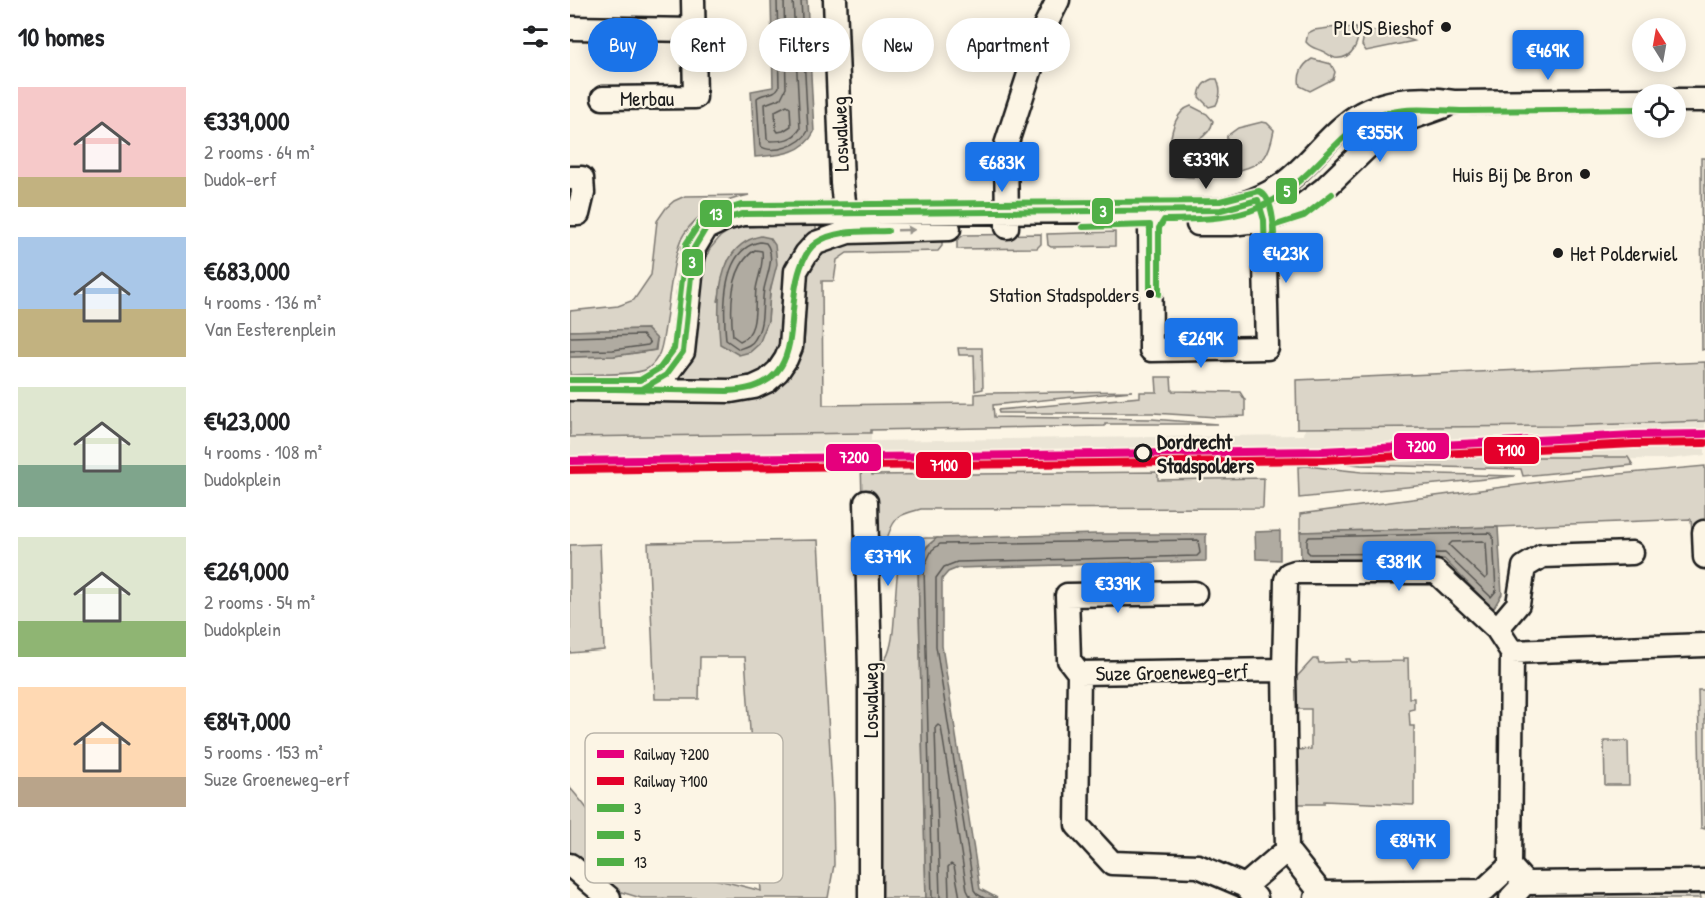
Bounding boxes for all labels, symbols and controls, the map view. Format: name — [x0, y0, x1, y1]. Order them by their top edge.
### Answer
place label: PLUS Bieshof — [1333, 13, 1434, 42]
chip: Buy — [588, 18, 658, 72]
chip: Rent — [670, 18, 747, 72]
chip: Filters — [759, 18, 850, 72]
chip: New — [862, 18, 934, 72]
chip: Apartment — [946, 18, 1070, 72]
north arrow — [1632, 18, 1686, 72]
map controls — [1632, 18, 1686, 138]
text: 10 homes — [18, 19, 105, 54]
icon: filters — [519, 20, 552, 53]
marker: PLUS Bieshof — [1439, 20, 1453, 34]
pin: €469K — [1506, 30, 1590, 81]
text: €469K — [1527, 36, 1569, 63]
street label: Merbau — [620, 84, 675, 113]
button: locate — [1632, 84, 1686, 138]
street label: Loswalweg — [824, 96, 856, 172]
text: €339,000 — [204, 103, 290, 138]
icon: home — [66, 111, 138, 183]
pin: €355K — [1338, 112, 1422, 163]
text: €355K — [1357, 118, 1403, 145]
text: 2 rooms · 64 m² — [204, 138, 315, 165]
pin: €339K — [1164, 139, 1248, 190]
pin: €683K — [960, 142, 1044, 193]
text: €339K — [1183, 145, 1229, 172]
text: €683K — [979, 148, 1025, 175]
place label: Huis Bij De Bron — [1452, 160, 1573, 189]
text: Dudok-erf — [204, 165, 277, 192]
marker: Huis Bij De Bron — [1578, 167, 1592, 181]
line badge: 5 — [1275, 177, 1298, 205]
text: 5 — [1284, 180, 1291, 202]
line badge: 3 — [1091, 197, 1114, 225]
line badge: 13 — [699, 199, 733, 228]
text: 3 — [1099, 200, 1107, 222]
text: 13 — [710, 203, 722, 225]
one-way arrow — [896, 226, 915, 235]
pin: €423K — [1244, 233, 1328, 284]
text: €423K — [1263, 239, 1309, 266]
place label: Het Polderwiel — [1570, 239, 1678, 268]
marker: Het Polderwiel — [1551, 246, 1565, 260]
line badge: 3 — [681, 248, 704, 277]
text: 3 — [688, 251, 696, 273]
text: €683,000 — [204, 253, 290, 288]
icon: home — [66, 261, 138, 333]
place label: Station Stadspolders — [990, 281, 1139, 308]
text: 4 rooms · 136 m² — [204, 288, 321, 315]
marker: Station Stadspolders — [1144, 288, 1156, 300]
text: Van Eesterenplein — [204, 315, 336, 342]
pin: €269K — [1159, 318, 1243, 369]
text: €269K — [1179, 324, 1223, 351]
text: €423,000 — [204, 403, 290, 438]
icon: home — [66, 411, 138, 483]
place label: Dordrecht Stadspolders — [1157, 427, 1254, 481]
line badge: 7200 — [1393, 432, 1450, 460]
text: 7200 — [1405, 435, 1436, 457]
line badge: 7100 — [1483, 436, 1540, 465]
text: 4 rooms · 108 m² — [204, 438, 322, 465]
text: 7100 — [1496, 439, 1525, 461]
line badge: 7200 — [825, 443, 882, 472]
marker: Dordrecht Stadspolders — [1134, 444, 1152, 462]
text: 7200 — [838, 446, 869, 468]
line badge: 7100 — [915, 451, 972, 479]
text: 7100 — [929, 454, 958, 476]
text: Dudokplein — [204, 465, 281, 492]
pin: €379K — [846, 536, 930, 587]
pin: €381K — [1357, 541, 1441, 592]
text: €379K — [865, 542, 911, 569]
text: €381K — [1377, 547, 1421, 574]
text: €269,000 — [204, 553, 289, 588]
icon: home — [66, 561, 138, 633]
pin: €339K — [1076, 563, 1160, 614]
text: €339K — [1095, 569, 1141, 596]
text: 2 rooms · 54 m² — [204, 588, 315, 615]
text: Dudokplein — [204, 615, 281, 642]
street label: Suze Groeneweg-erf — [1095, 656, 1249, 688]
street label: Loswalweg — [856, 662, 885, 738]
text: €847,000 — [204, 703, 291, 738]
icon: home — [66, 711, 138, 783]
legend — [585, 733, 783, 883]
text: 5 rooms · 153 m² — [204, 738, 323, 765]
text: Railway 7200 — [634, 743, 709, 765]
text: Suze Groeneweg-erf — [204, 765, 350, 792]
text: Railway 7100 — [634, 770, 708, 792]
text: 3 — [634, 797, 641, 819]
pin: €847K — [1371, 820, 1455, 871]
text: 5 — [634, 824, 641, 846]
text: €847K — [1390, 826, 1436, 853]
text: 13 — [634, 851, 647, 873]

